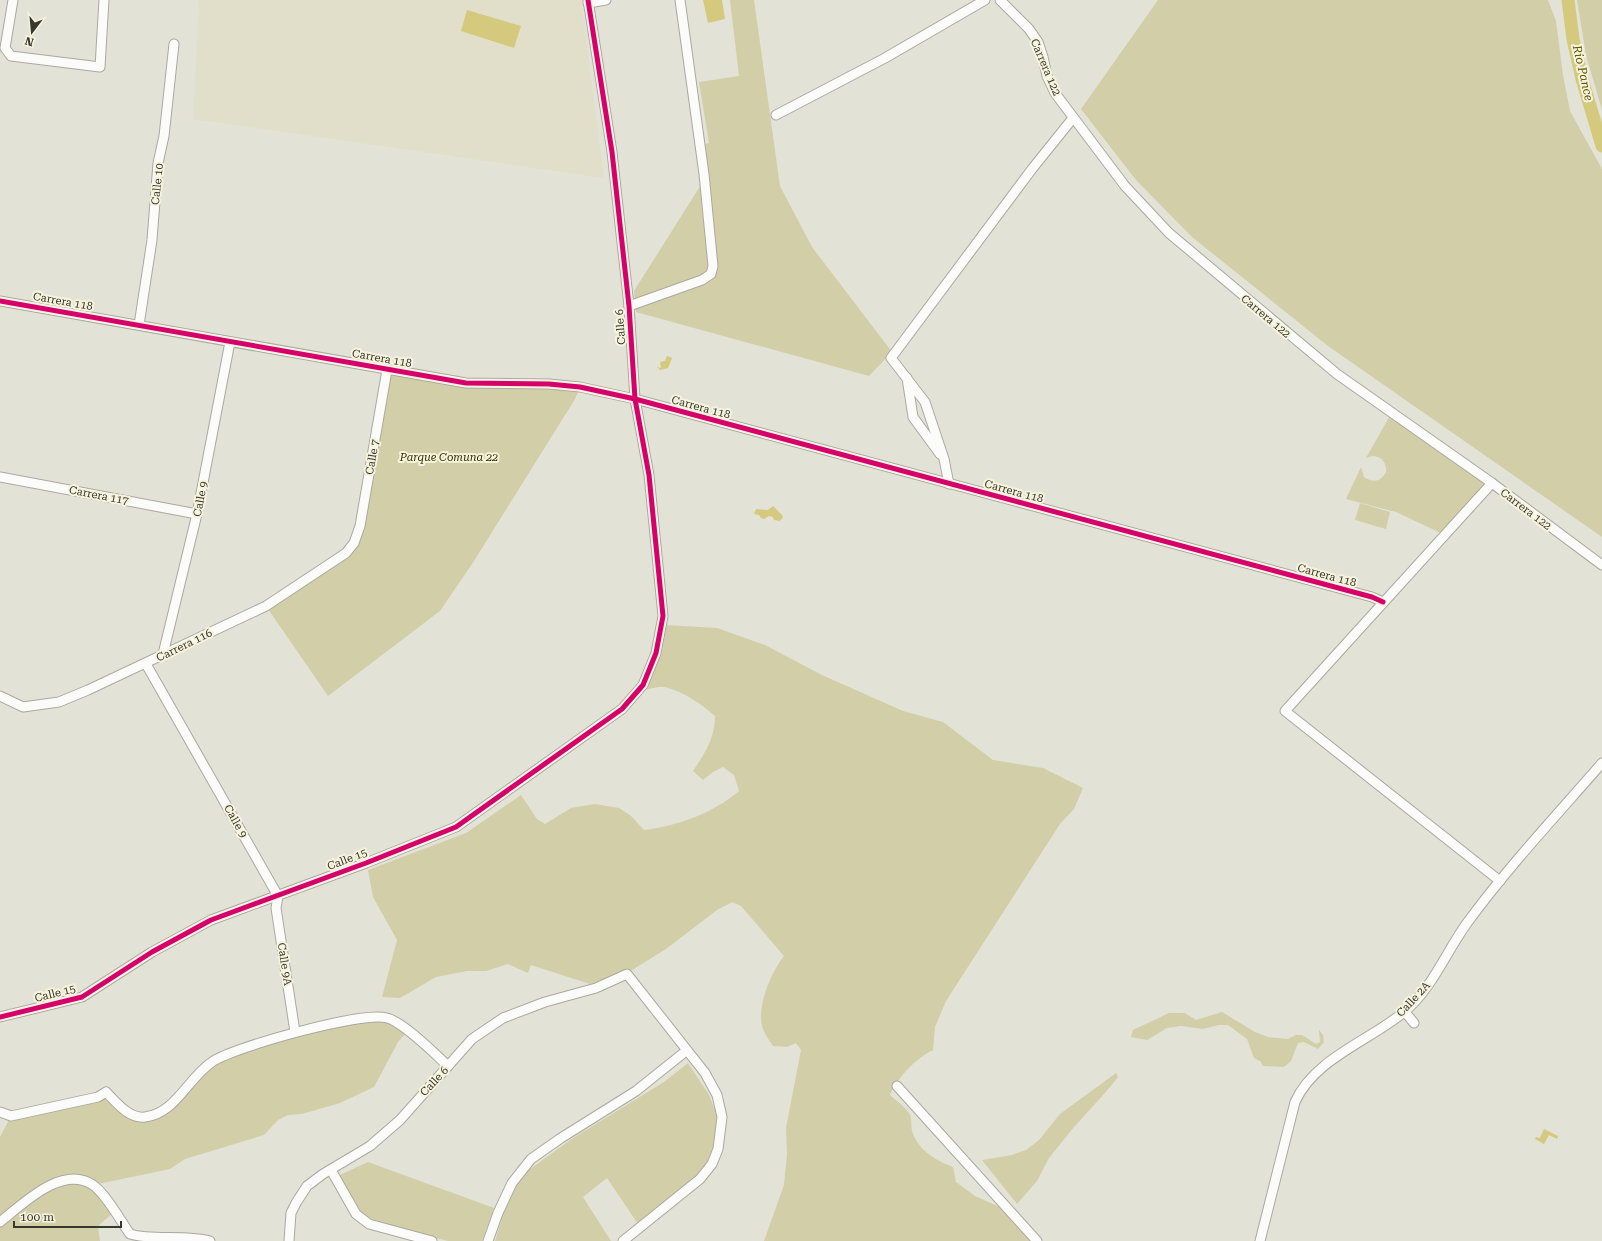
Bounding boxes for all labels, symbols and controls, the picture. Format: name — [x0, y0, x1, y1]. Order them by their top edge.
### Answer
north arrow — [12, 12, 52, 52]
text: N — [23, 34, 35, 49]
street label: Carrera 122 — [1028, 37, 1063, 98]
water label: Río Pance — [1570, 43, 1596, 102]
street label: Calle 10 — [149, 163, 166, 206]
street label: Carrera 118 — [32, 290, 94, 313]
street label: Carrera 122 — [1238, 292, 1293, 341]
street label: Calle 6 — [613, 309, 628, 345]
street label: Carrera 118 — [351, 347, 413, 370]
street label: Carrera 118 — [670, 393, 732, 422]
street label: Calle 7 — [363, 438, 382, 476]
park label: Parque Comuna 22 — [399, 451, 498, 464]
street label: Carrera 118 — [983, 477, 1045, 506]
street label: Calle 9 — [191, 480, 210, 518]
street label: Carrera 117 — [68, 483, 130, 508]
street label: Carrera 122 — [1498, 486, 1554, 533]
street label: Carrera 118 — [1296, 561, 1358, 590]
street label: Carrera 116 — [154, 626, 214, 665]
street label: Calle 9 — [221, 803, 250, 840]
street label: Calle 15 — [325, 846, 369, 873]
street label: Calle 9A — [275, 942, 294, 987]
street label: Calle 2A — [1394, 979, 1433, 1020]
street label: Calle 15 — [33, 982, 77, 1005]
street label: Calle 6 — [417, 1064, 451, 1099]
scale bar — [14, 1203, 121, 1229]
text: 100 m — [20, 1210, 54, 1224]

